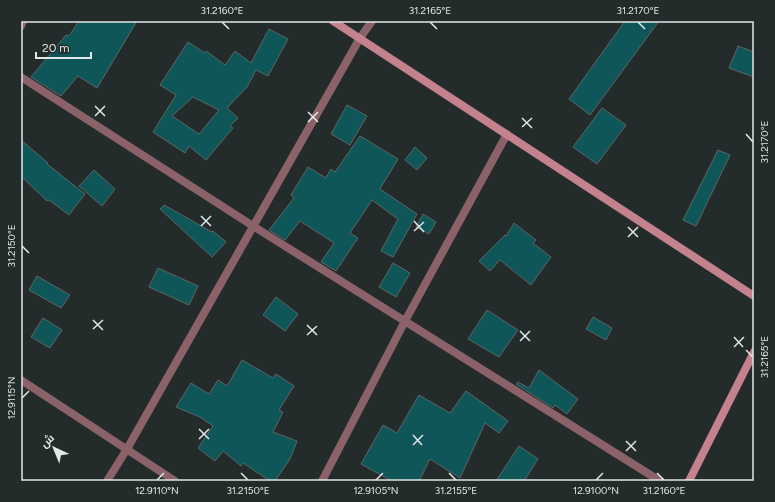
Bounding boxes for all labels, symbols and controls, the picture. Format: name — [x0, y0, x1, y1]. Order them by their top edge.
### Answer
text: 31.2160°E — [200, 4, 244, 17]
text: 31.2165°E — [409, 4, 451, 17]
text: 31.2170°E — [617, 4, 659, 17]
scale bar — [36, 34, 91, 60]
text: 20 m — [42, 41, 70, 55]
text: 31.2170°E — [758, 121, 771, 163]
text: 31.2150°E — [5, 224, 18, 268]
text: 31.2165°E — [758, 336, 771, 378]
text: 12.9115°N — [5, 377, 18, 419]
north arrow — [34, 428, 74, 468]
text: ش — [38, 432, 57, 451]
text: 12.9110°N — [135, 484, 179, 497]
text: 31.2150°E — [226, 484, 270, 497]
text: 12.9105°N — [353, 484, 399, 497]
text: 31.2155°E — [435, 484, 477, 497]
text: 12.9100°N — [573, 484, 619, 497]
text: 31.2160°E — [642, 484, 686, 497]

